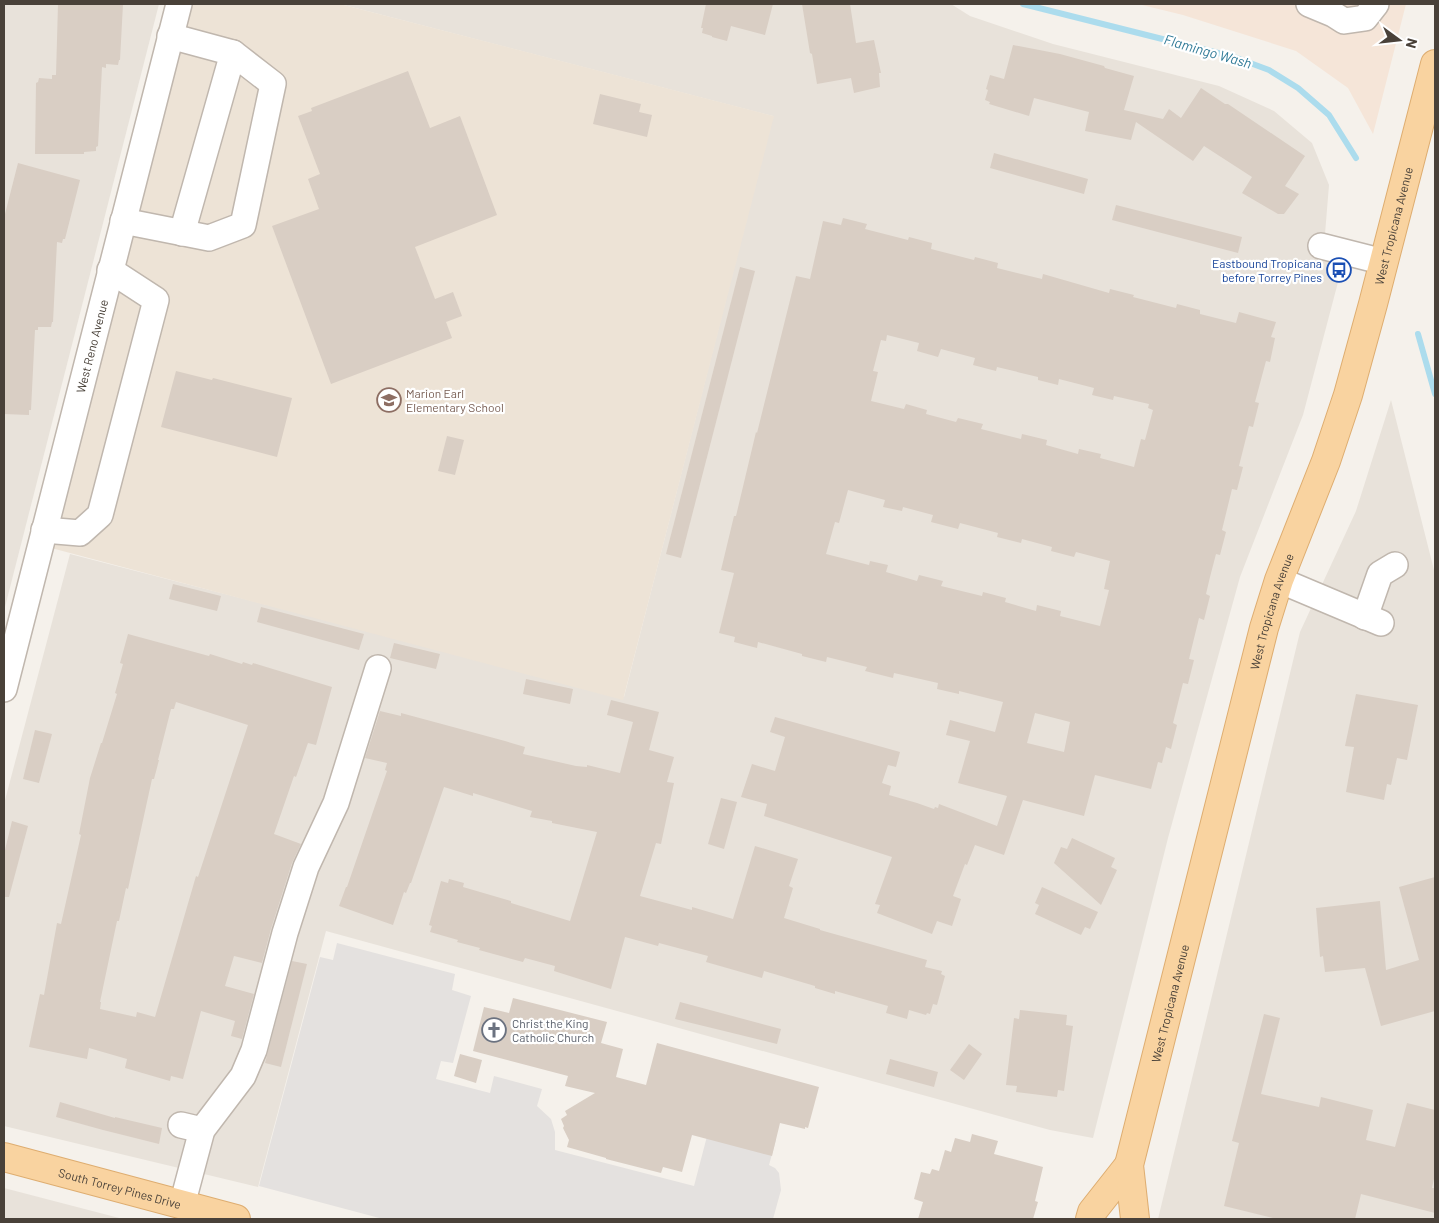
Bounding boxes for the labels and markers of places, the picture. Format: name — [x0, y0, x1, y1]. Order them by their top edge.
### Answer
place label: Eastbound Tropicana before Torrey Pines — [1212, 256, 1322, 284]
bus stop icon: Eastbound Tropicana before Torrey Pines — [1326, 257, 1352, 283]
place label: Marion Earl Elementary School — [406, 386, 504, 414]
school or university icon: Marion Earl Elementary School — [376, 387, 402, 413]
place label: Christ the King Catholic Church — [512, 1016, 594, 1044]
church icon: Christ the King Catholic Church — [481, 1017, 507, 1043]

